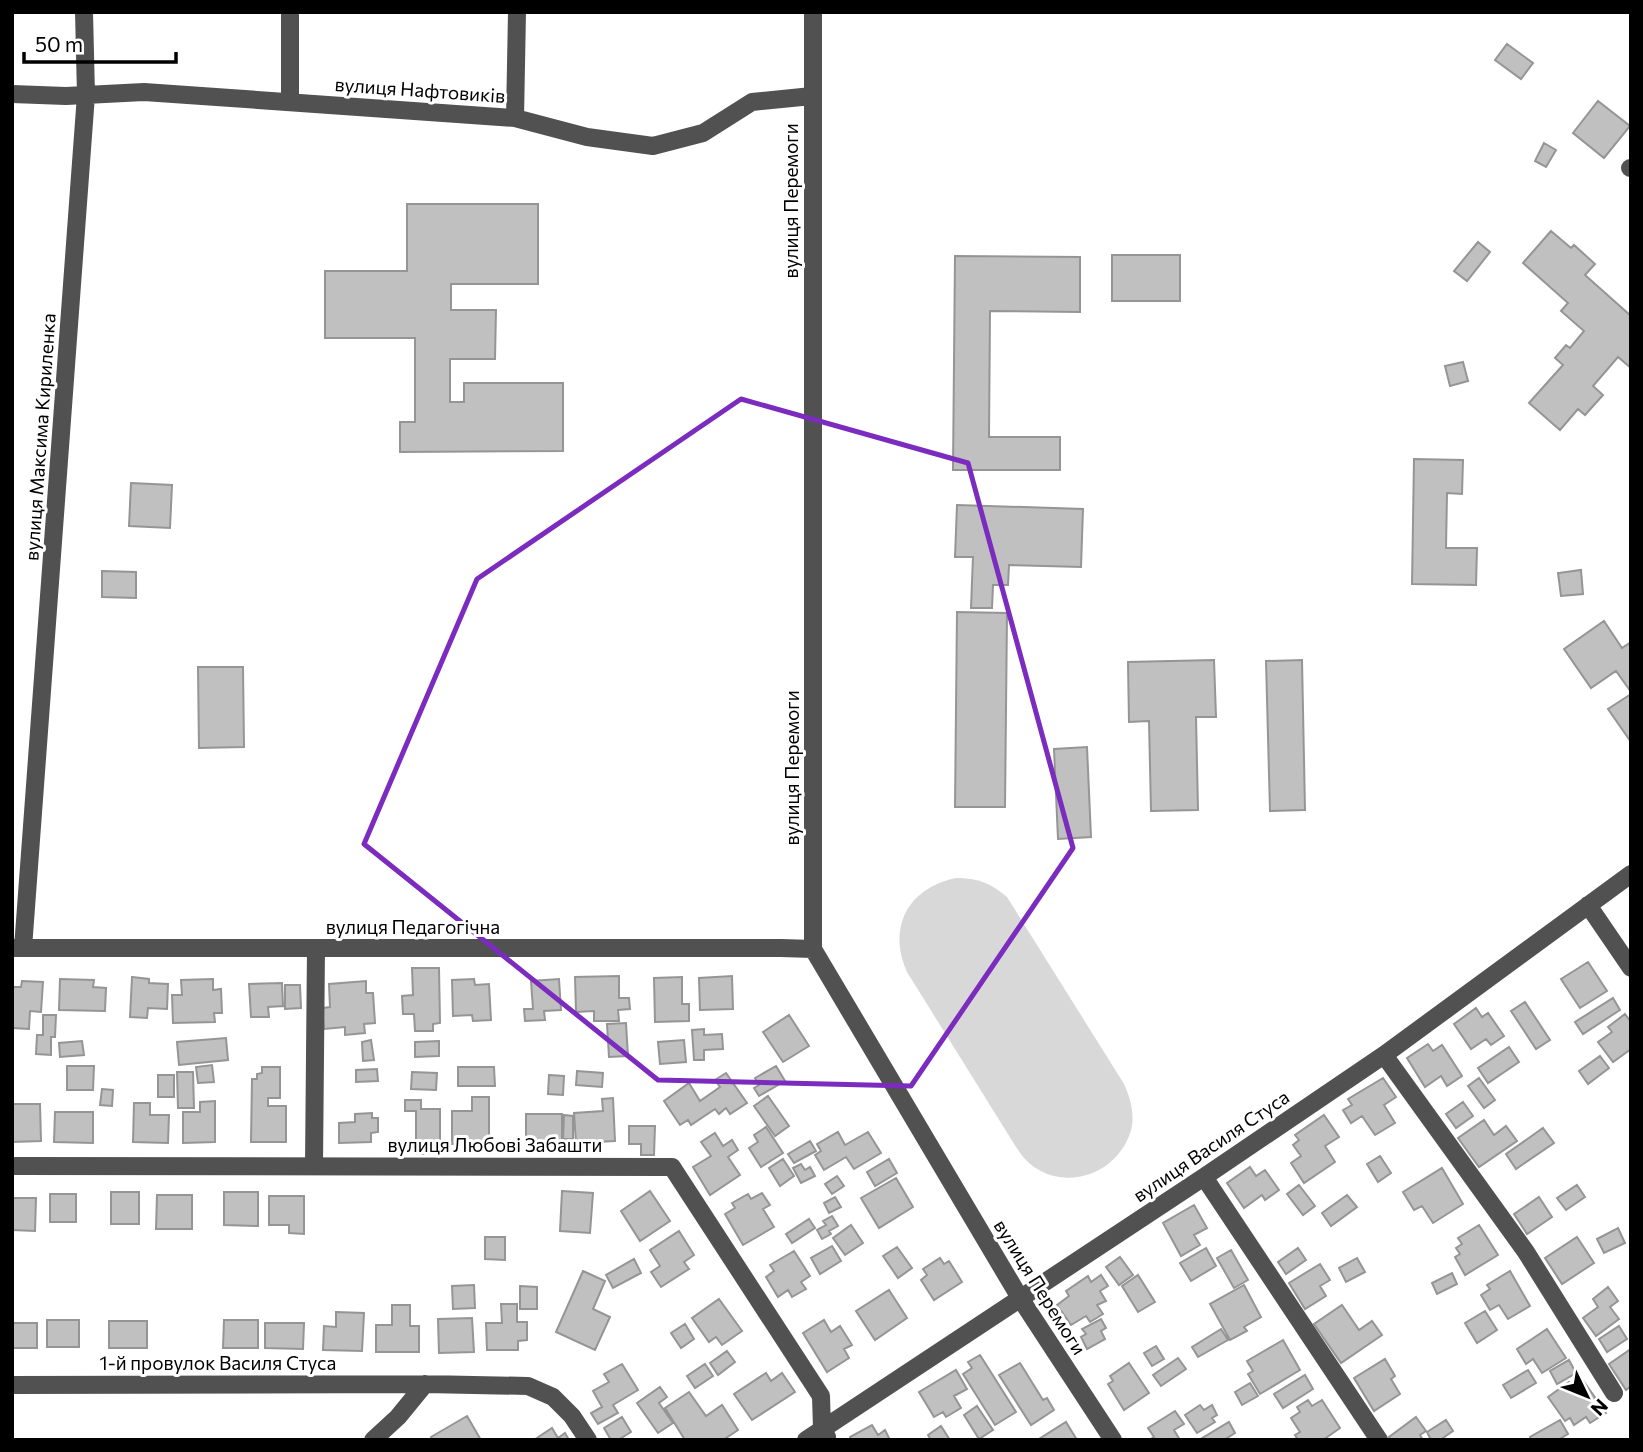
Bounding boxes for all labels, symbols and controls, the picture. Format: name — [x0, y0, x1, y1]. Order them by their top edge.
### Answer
scale bar — [24, 21, 177, 65]
text: 50 m — [35, 31, 83, 56]
street label: вулиця Нафтовиків — [334, 72, 506, 107]
street label: вулиця Перемоги — [779, 123, 802, 279]
street label: вулиця Максима Кириленка — [19, 312, 60, 562]
street label: вулиця Перемоги — [780, 690, 803, 846]
street label: вулиця Педагогічна — [326, 915, 500, 938]
street label: вулиця Василя Стуса — [1128, 1085, 1293, 1206]
street label: вулиця Любові Забашти — [388, 1133, 602, 1156]
street label: вулиця Перемоги — [990, 1215, 1091, 1359]
street label: 1-й провулок Василя Стуса — [100, 1351, 336, 1374]
north arrow — [1552, 1361, 1622, 1431]
text: N — [1587, 1395, 1613, 1421]

